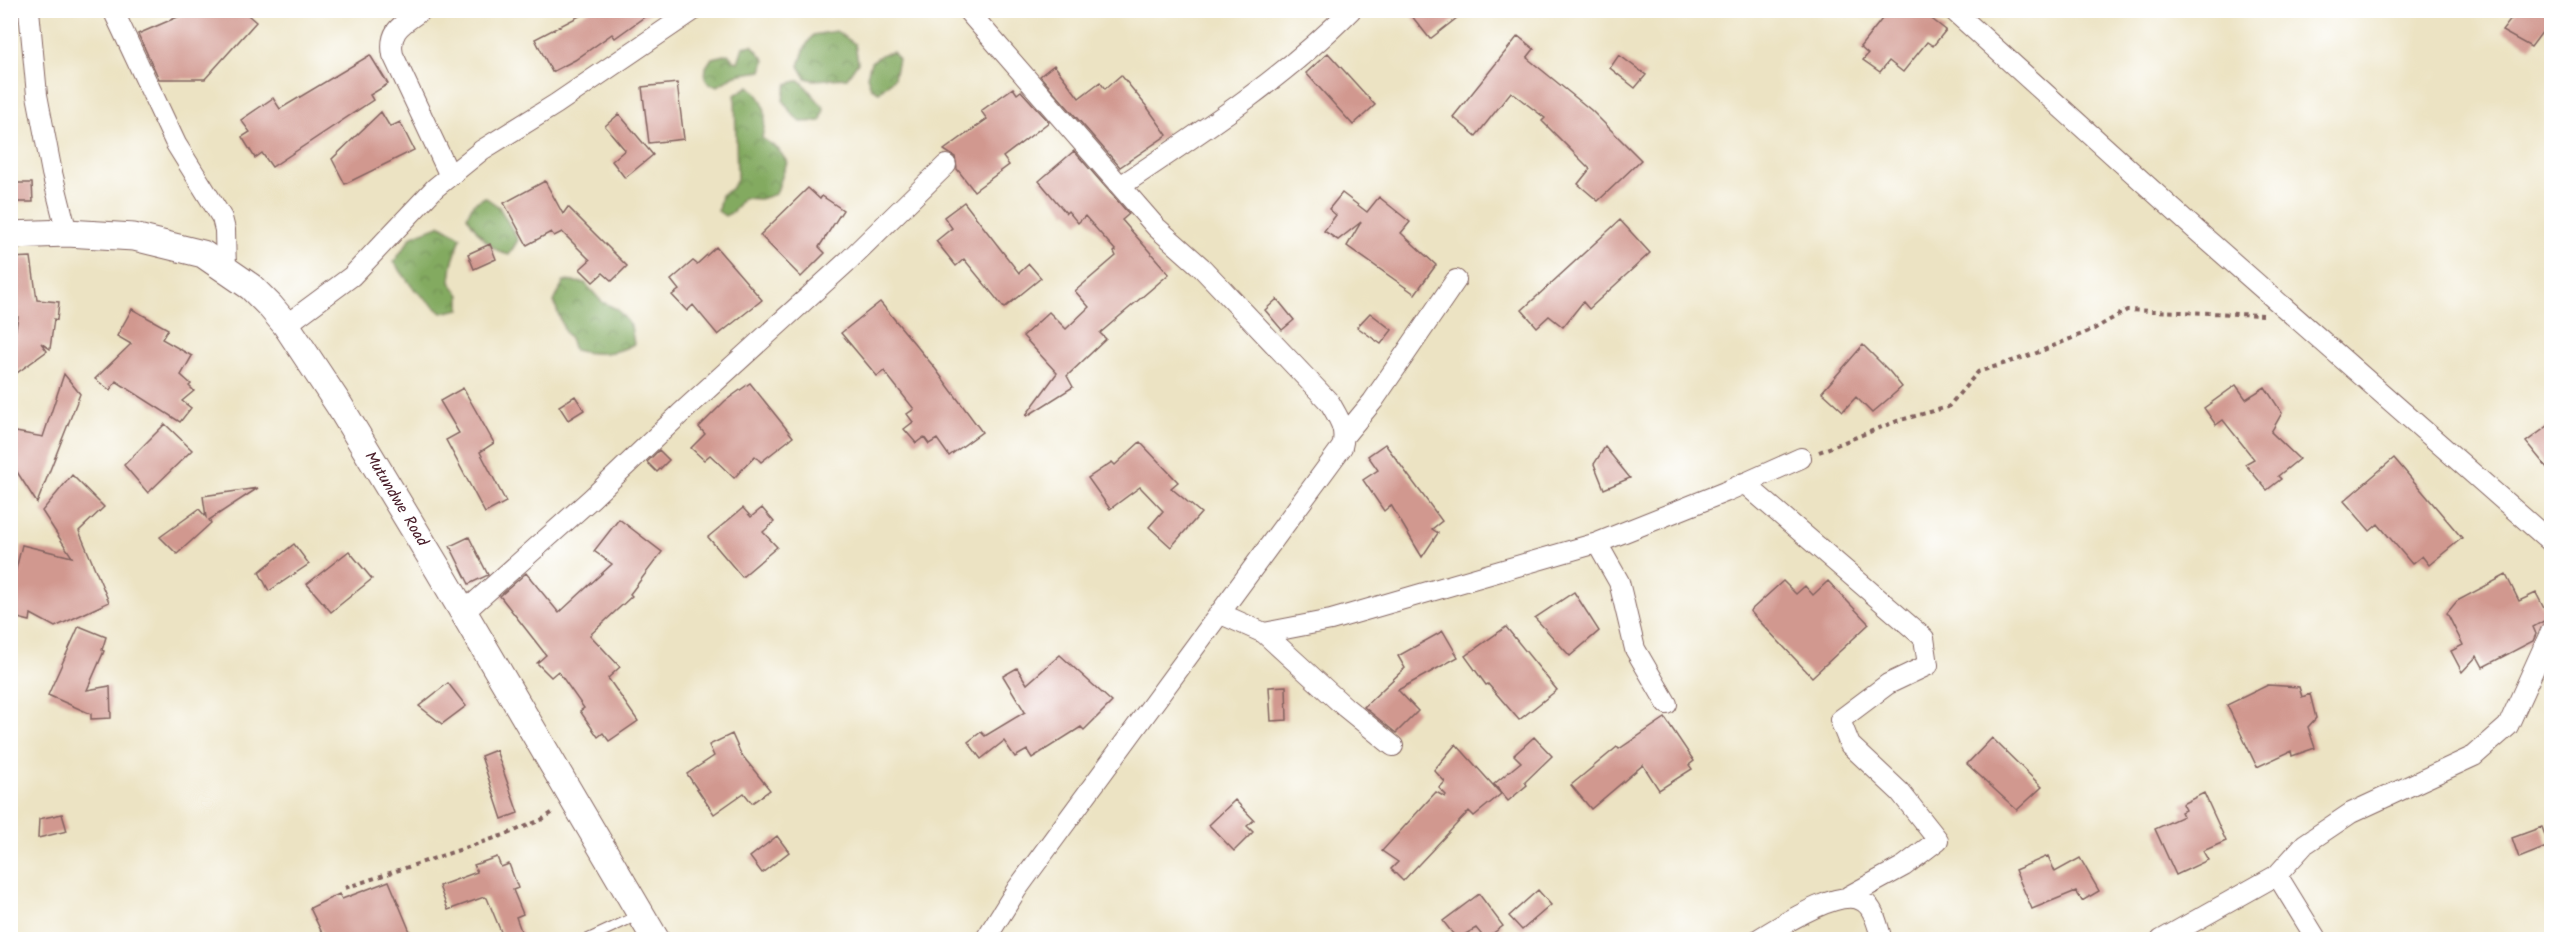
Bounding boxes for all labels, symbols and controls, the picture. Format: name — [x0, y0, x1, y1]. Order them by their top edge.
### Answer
street label: Mutundwe Road — [358, 447, 435, 552]

